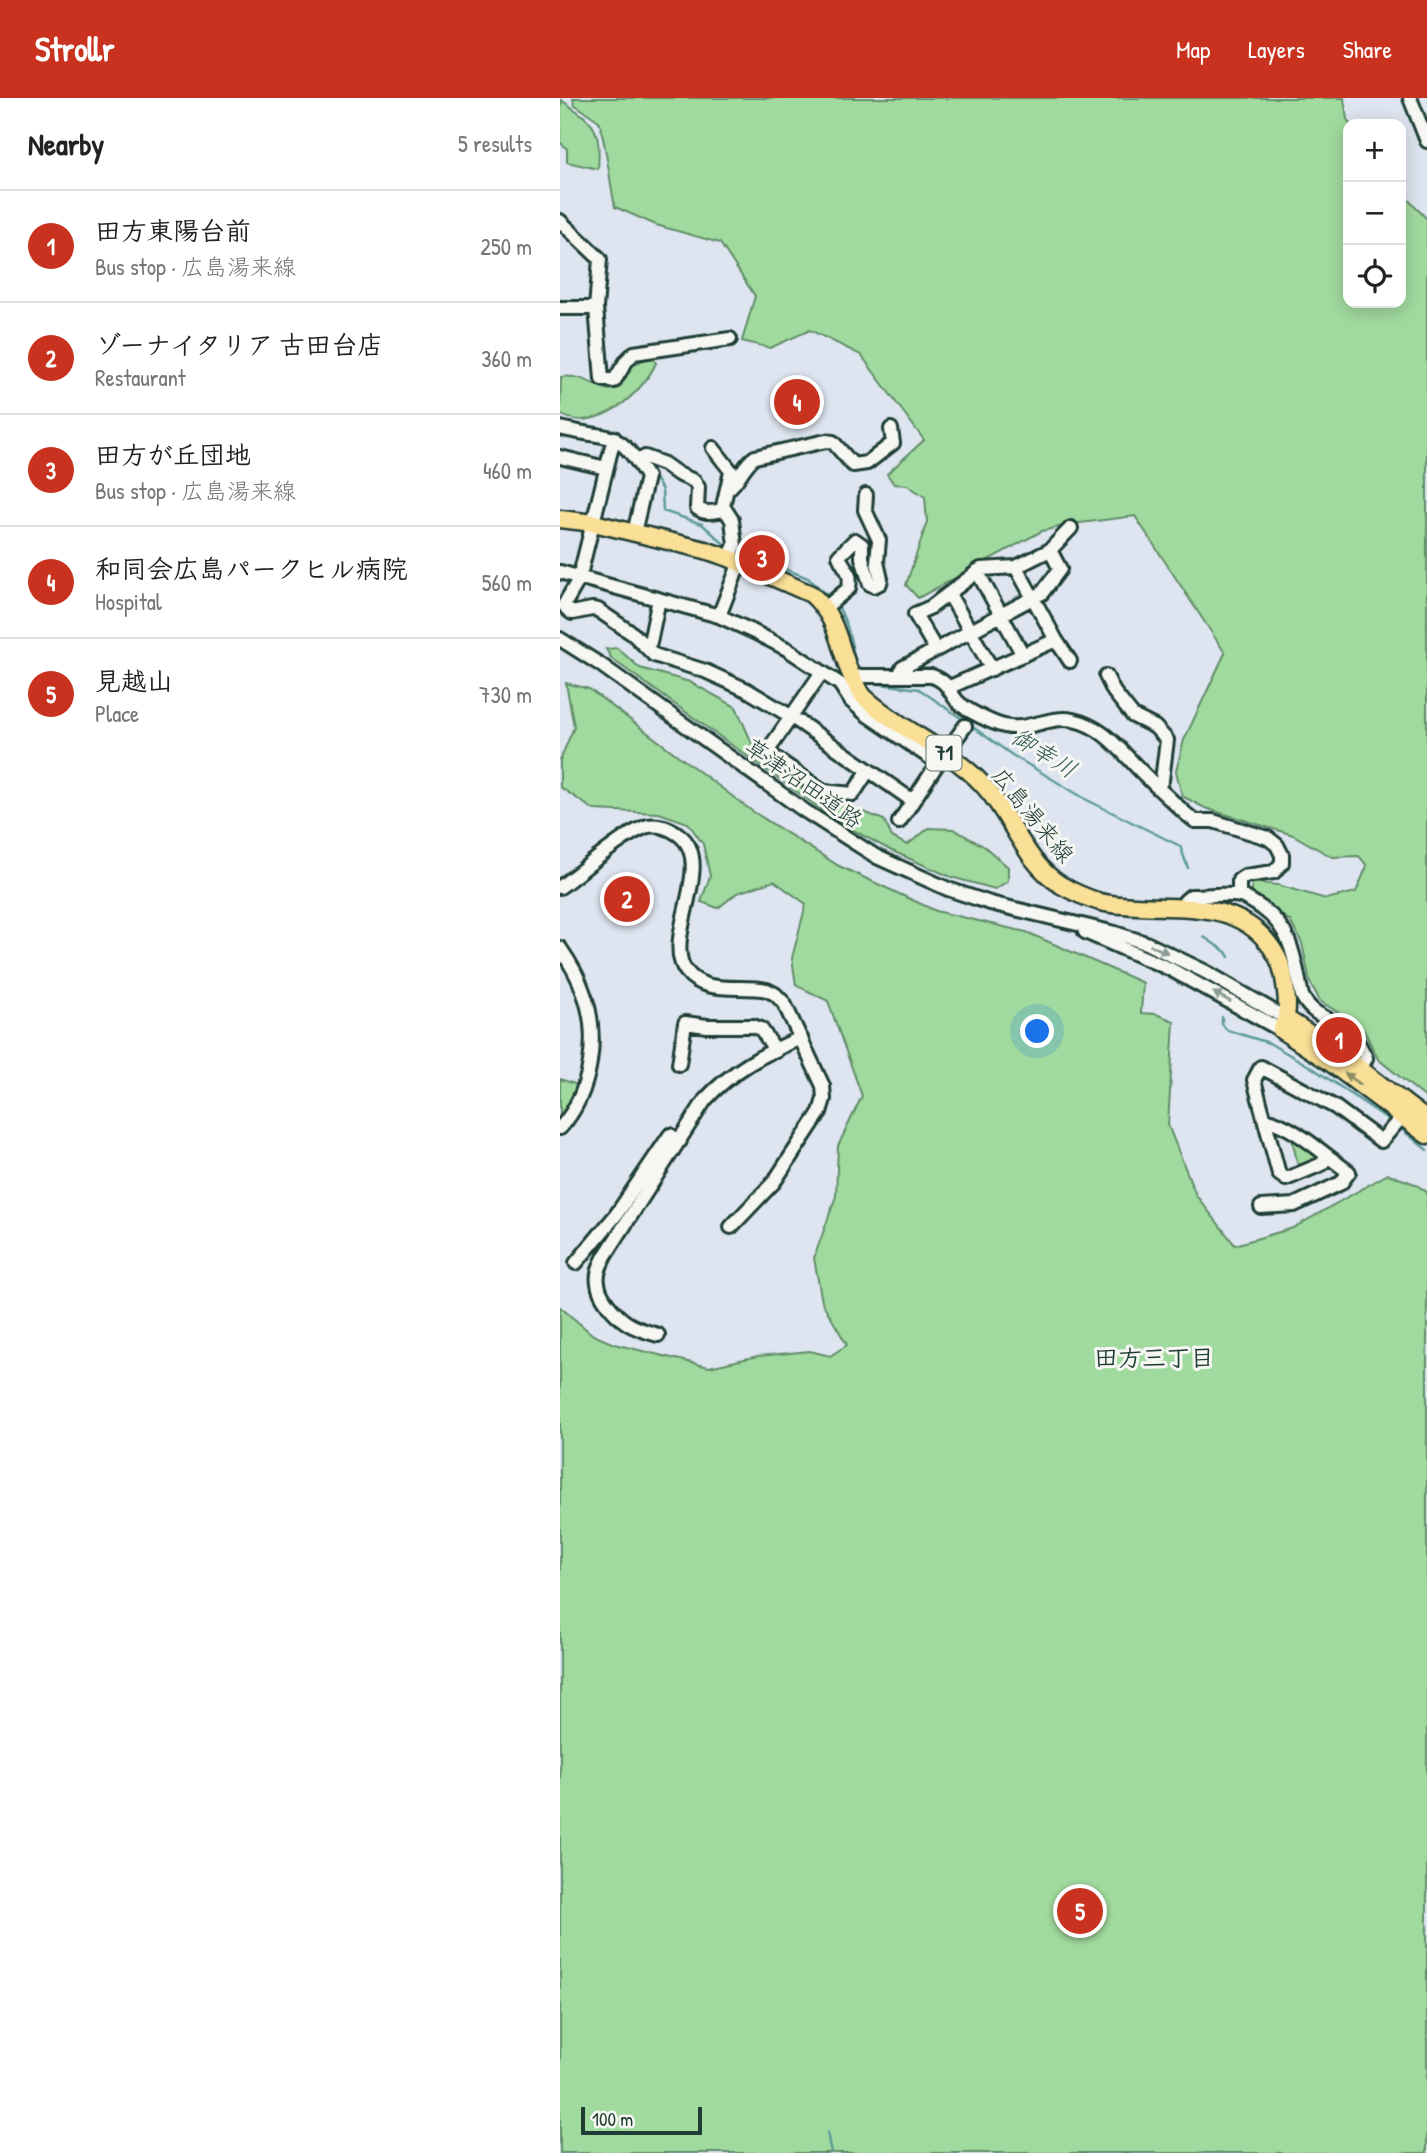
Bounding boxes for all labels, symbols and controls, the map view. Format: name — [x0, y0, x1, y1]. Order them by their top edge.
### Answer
text: Strollr — [35, 27, 114, 71]
text: Map — [1176, 33, 1210, 65]
text: Layers — [1248, 33, 1305, 65]
text: Share — [1343, 33, 1392, 65]
map controls — [1343, 119, 1406, 308]
button: + — [1343, 119, 1406, 182]
text: Nearby — [28, 124, 104, 164]
text: 5 results — [458, 128, 532, 159]
button: − — [1343, 182, 1406, 245]
text: 田方東陽台前 — [95, 213, 251, 248]
text: 1 — [47, 231, 55, 262]
text: 250 m — [480, 231, 532, 262]
button: locate — [1343, 245, 1406, 308]
text: Bus stop · 広島湯来線 — [95, 251, 296, 282]
text: ゾーナイタリア 古田台店 — [95, 327, 383, 362]
text: 2 — [46, 343, 56, 374]
text: 360 m — [481, 343, 532, 374]
text: Restaurant — [95, 362, 186, 393]
pin: 4 — [774, 376, 820, 428]
text: 田方が丘団地 — [95, 437, 251, 472]
text: 3 — [46, 455, 56, 486]
text: 460 m — [483, 455, 532, 486]
text: Bus stop · 広島湯来線 — [95, 475, 296, 506]
pin: 3 — [739, 532, 785, 584]
text: 和同会広島パークヒル病院 — [95, 551, 408, 586]
text: 4 — [47, 567, 55, 598]
text: 560 m — [482, 567, 532, 598]
text: Hospital — [95, 586, 162, 617]
text: 見越山 — [95, 663, 173, 698]
text: 5 — [46, 679, 56, 710]
text: 730 m — [479, 679, 532, 710]
text: Place — [95, 698, 139, 729]
water label: 御幸川 — [1006, 720, 1084, 785]
street label: 草津沼田道路 — [739, 730, 870, 835]
road number: 71 — [926, 736, 962, 770]
street label: 広島湯来線 — [985, 760, 1082, 869]
pin: 2 — [604, 873, 650, 925]
one-way arrow — [1149, 943, 1169, 955]
one-way arrow — [1212, 991, 1232, 1003]
your location — [1020, 1014, 1054, 1048]
pin: 1 — [1316, 1014, 1362, 1066]
one-way arrow — [1344, 1073, 1362, 1087]
district label: 田方三丁目 — [1094, 1341, 1214, 1373]
pin: 5 — [1057, 1885, 1103, 1937]
scale bar — [581, 2104, 702, 2136]
text: 100 m — [592, 2106, 633, 2132]

